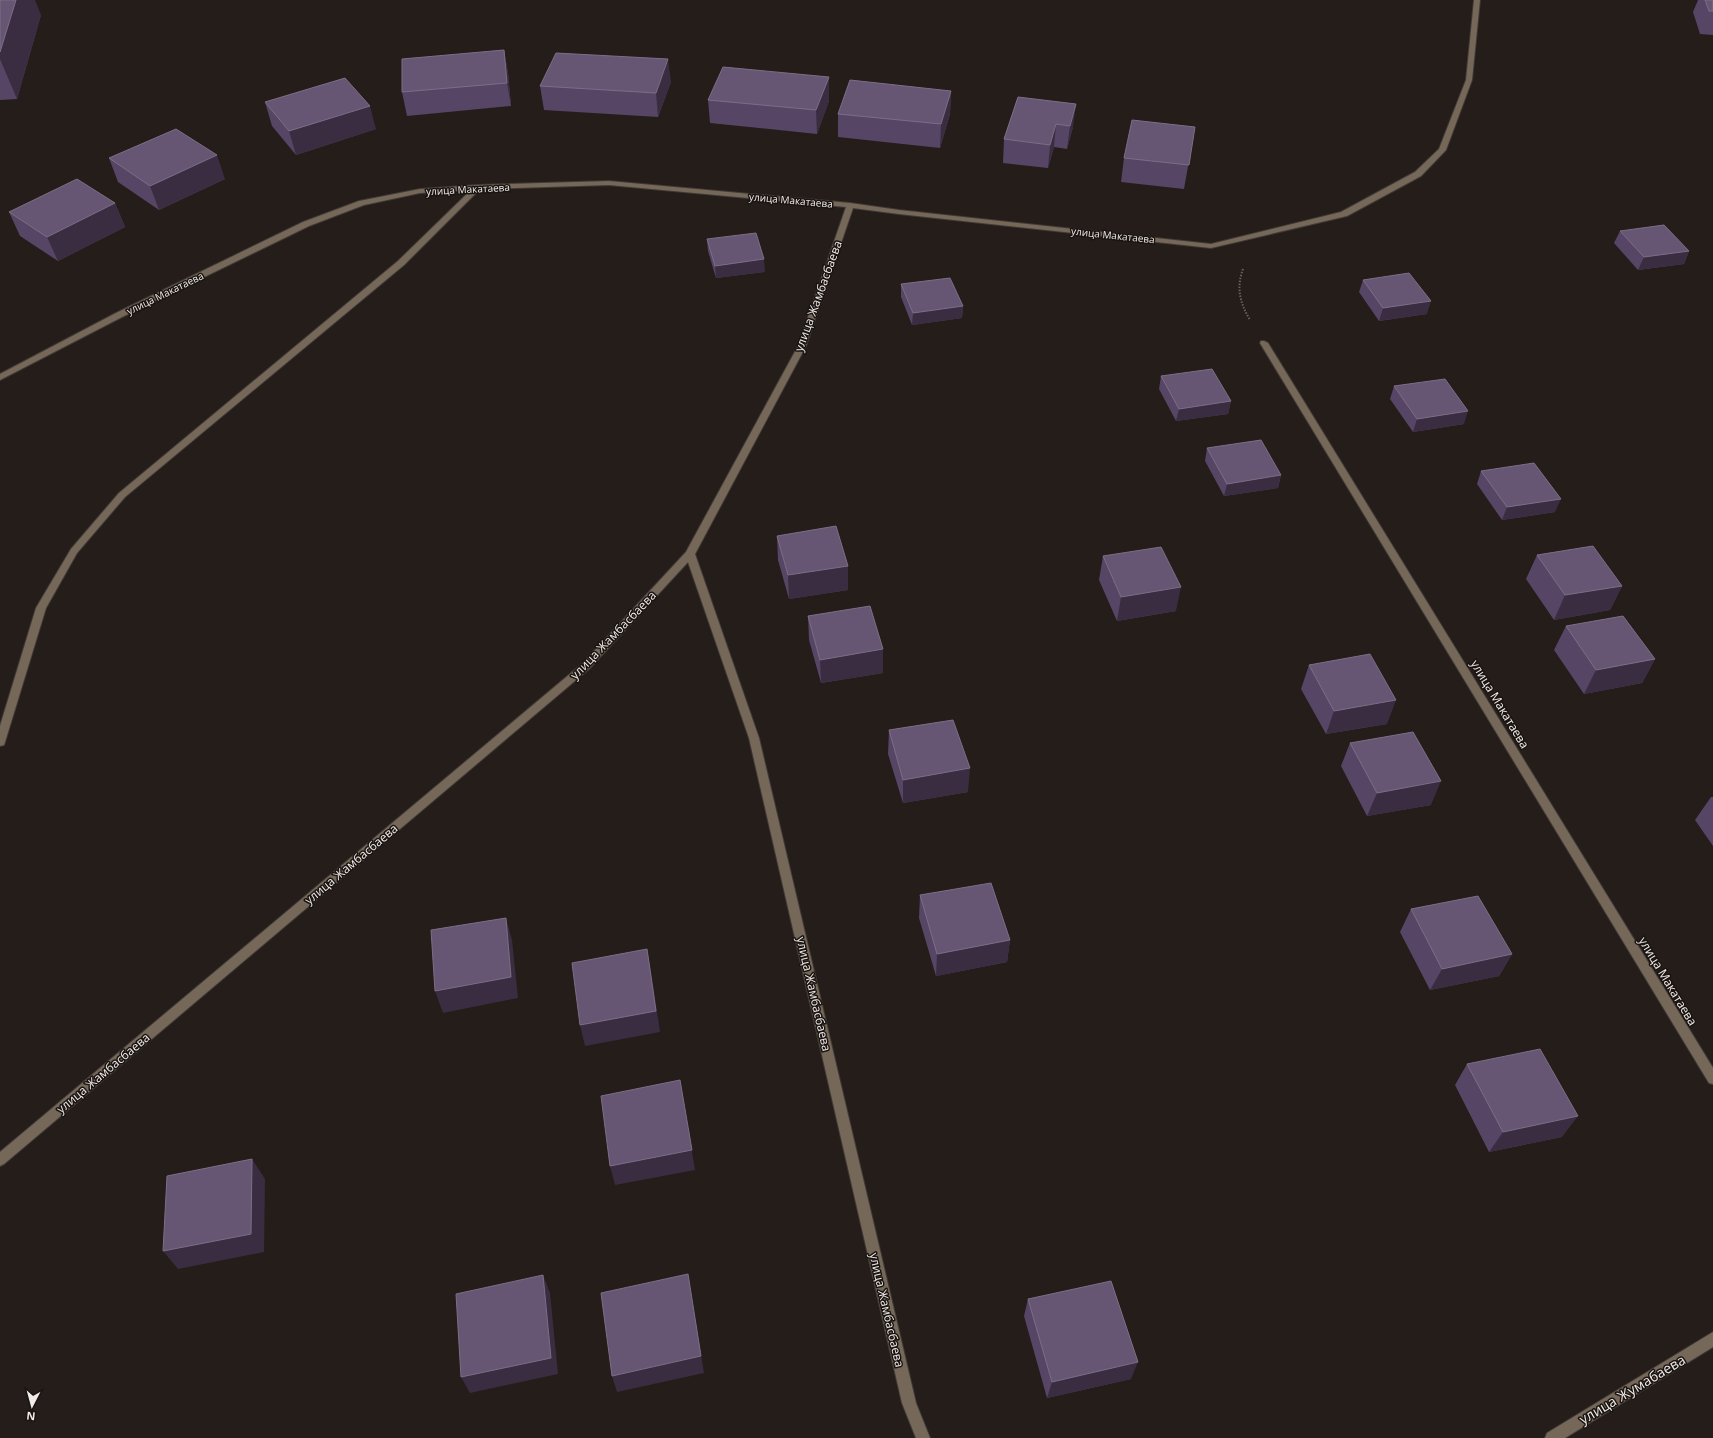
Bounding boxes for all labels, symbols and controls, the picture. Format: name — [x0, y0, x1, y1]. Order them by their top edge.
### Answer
street label: улица Макатаева — [426, 180, 510, 198]
street label: улица Макатаева — [749, 189, 833, 211]
street label: улица Макатаева — [1071, 224, 1155, 246]
street label: улица Жамбасбаева — [790, 238, 846, 354]
street label: улица Макатаева — [124, 268, 206, 318]
street label: улица Жамбасбаева — [566, 587, 660, 683]
street label: улица Макатаева — [1467, 656, 1533, 752]
street label: улица Жамбасбаева — [301, 820, 401, 908]
street label: улица Макатаева — [1635, 933, 1701, 1029]
street label: улица Жамбасбаева — [793, 935, 835, 1053]
street label: улица Жамбасбаева — [53, 1029, 153, 1117]
street label: улица Жамбасбаева — [866, 1251, 908, 1369]
street label: улица Жумабаева — [1575, 1350, 1689, 1428]
north arrow — [12, 1386, 52, 1426]
text: N — [26, 1409, 36, 1424]

